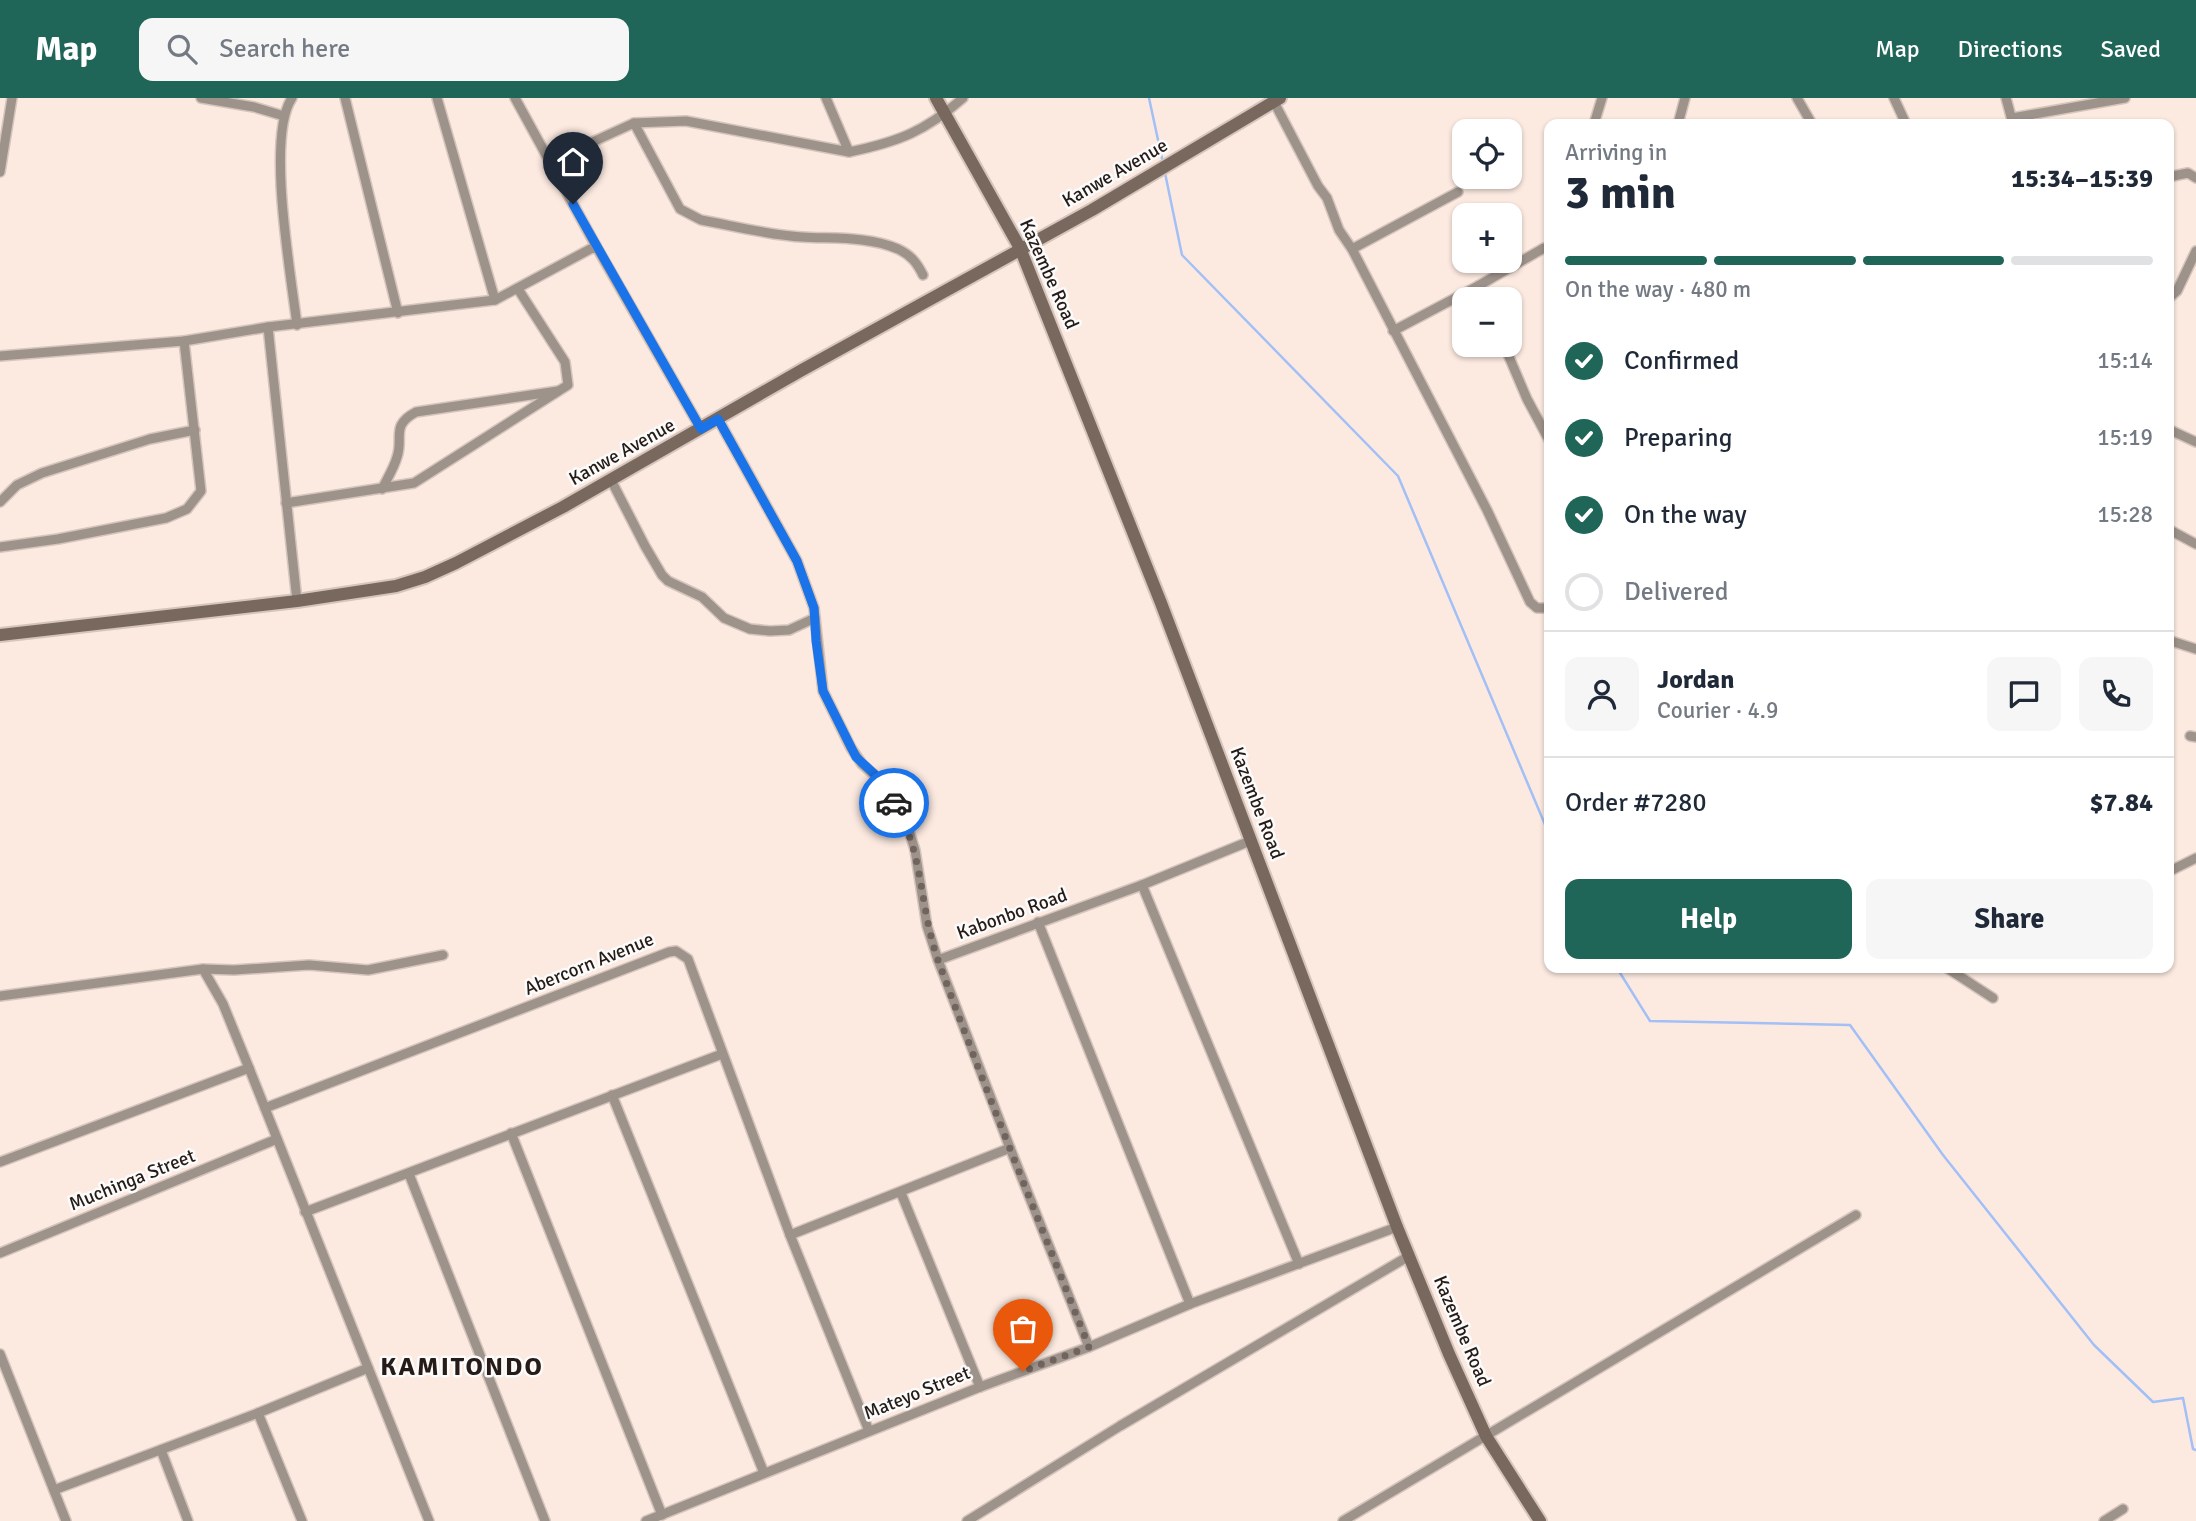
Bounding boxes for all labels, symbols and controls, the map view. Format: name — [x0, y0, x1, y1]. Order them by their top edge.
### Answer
search box — [139, 18, 629, 81]
text: Map — [35, 29, 97, 70]
icon: search — [163, 30, 201, 68]
text: Search here — [219, 33, 350, 65]
text: Map — [1875, 34, 1920, 64]
text: Directions — [1958, 34, 2063, 64]
text: Saved — [2101, 34, 2161, 64]
map controls — [1452, 119, 1522, 357]
button: locate — [1452, 119, 1522, 189]
pin — [543, 132, 603, 204]
street label: Kanwe Avenue — [1058, 133, 1172, 213]
text: Arriving in — [1565, 138, 1667, 167]
icon: home — [554, 143, 592, 181]
text: 15:34–15:39 — [2011, 163, 2153, 195]
text: 3 min — [1565, 165, 1676, 221]
button: + — [1452, 203, 1522, 273]
street label: Kazembe Road — [1014, 215, 1084, 333]
text: On the way · 480 m — [1565, 275, 1751, 304]
button: − — [1452, 287, 1522, 357]
icon: check — [1565, 342, 1603, 380]
text: Confirmed — [1624, 345, 1739, 377]
text: 15:14 — [2097, 346, 2153, 375]
street label: Kanwe Avenue — [565, 413, 679, 491]
icon: check — [1565, 419, 1603, 457]
text: Preparing — [1624, 422, 1732, 454]
text: 15:19 — [2097, 423, 2153, 452]
icon: check — [1565, 496, 1603, 534]
text: On the way — [1624, 499, 1747, 531]
text: 15:28 — [2097, 500, 2153, 529]
text: Delivered — [1624, 576, 1729, 608]
button: person — [1565, 657, 1639, 731]
button: chat — [1987, 657, 2061, 731]
button: phone — [2079, 657, 2153, 731]
text: Jordan — [1657, 664, 1734, 696]
text: Courier · 4.9 — [1657, 696, 1778, 725]
street label: Kazembe Road — [1225, 744, 1289, 862]
courier — [859, 768, 929, 838]
icon: car — [875, 784, 913, 822]
text: Order #7280 — [1565, 787, 1706, 819]
text: $7.84 — [2089, 787, 2153, 819]
button: Help — [1565, 879, 1852, 959]
button: Share — [1866, 879, 2153, 959]
street label: Kabonbo Road — [953, 883, 1071, 945]
street label: Abercorn Avenue — [521, 927, 657, 1001]
street label: Muchinga Street — [65, 1144, 199, 1216]
street label: Kazembe Road — [1428, 1272, 1496, 1390]
pin — [993, 1299, 1053, 1371]
icon: bag — [1004, 1310, 1042, 1348]
district label: KAMITONDO — [380, 1351, 544, 1383]
street label: Mateyo Street — [860, 1361, 974, 1425]

